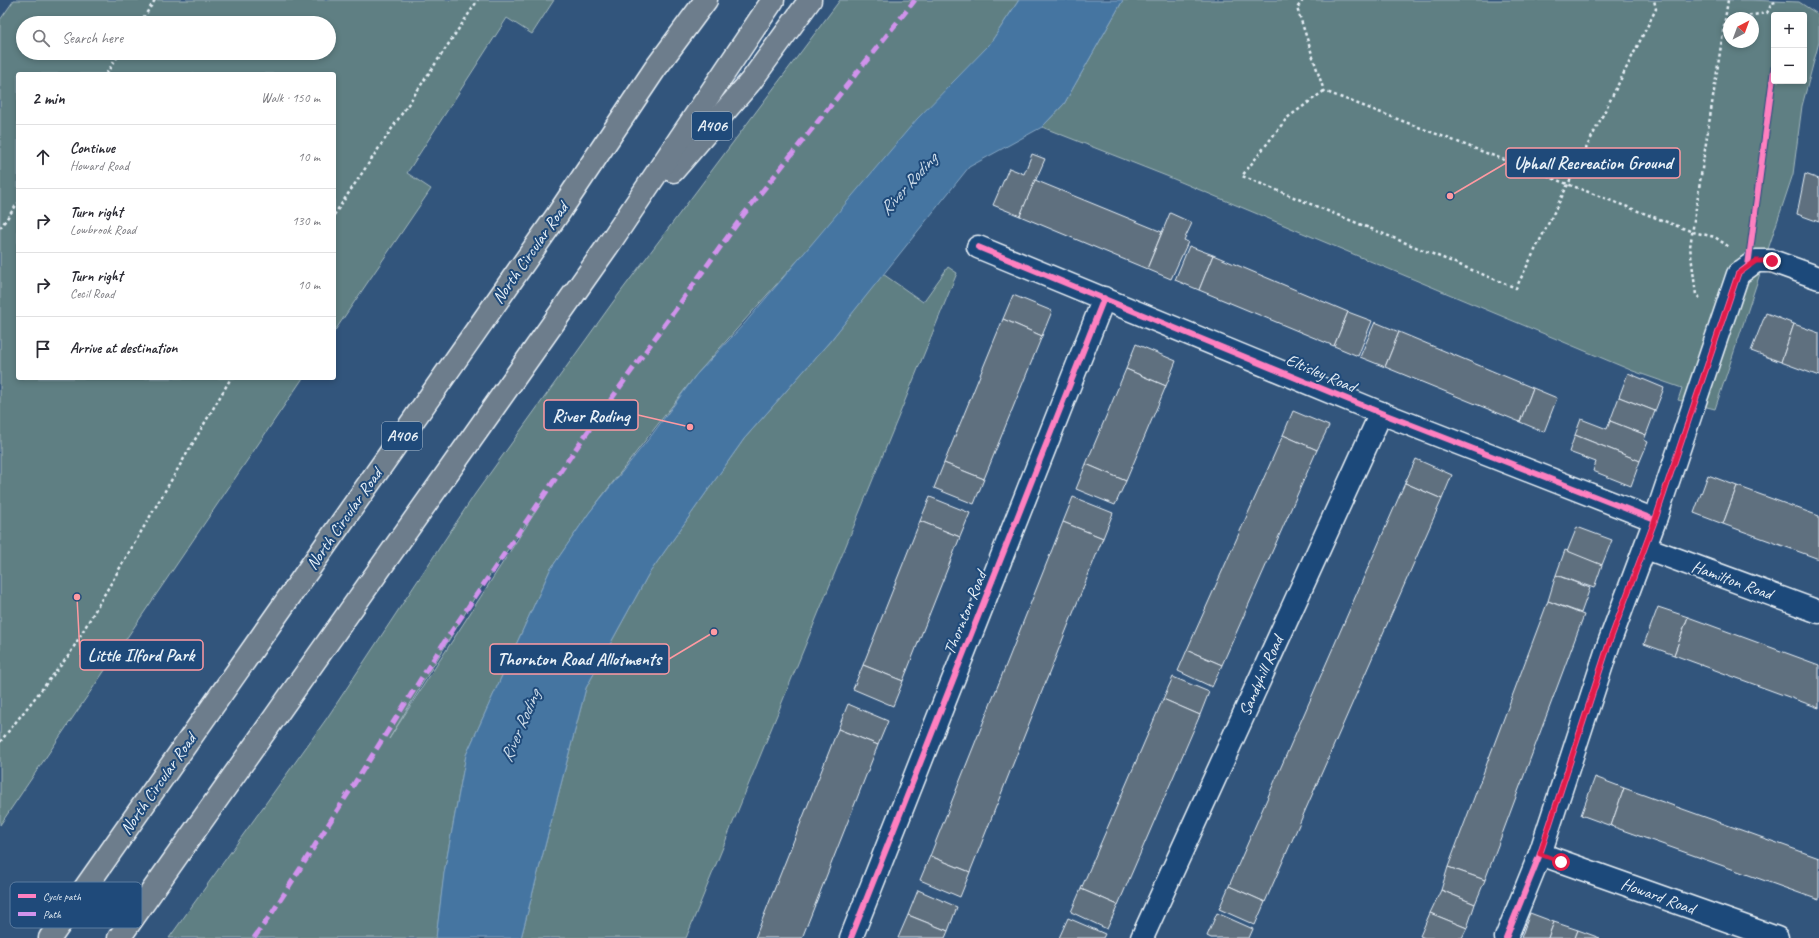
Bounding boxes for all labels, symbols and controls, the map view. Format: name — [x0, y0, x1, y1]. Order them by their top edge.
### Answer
north arrow — [1723, 12, 1759, 48]
map controls — [1771, 12, 1807, 84]
button: + — [1771, 12, 1807, 48]
search box — [16, 16, 336, 60]
icon: search — [30, 27, 52, 49]
text: Search here — [62, 29, 123, 48]
button: − — [1771, 48, 1807, 84]
text: 2 min — [32, 88, 65, 109]
text: Walk · 150 m — [261, 90, 320, 106]
road number: A406 — [692, 112, 732, 140]
text: Continue — [70, 139, 115, 158]
icon: ahead — [32, 146, 54, 168]
water label: River Roding — [874, 146, 943, 220]
callout: Uphall Recreation Ground — [1506, 148, 1680, 178]
text: 10 m — [298, 149, 320, 165]
text: Uphall Recreation Ground — [1514, 152, 1676, 174]
text: Howard Road — [70, 158, 129, 174]
street label: North Circular Road — [487, 196, 575, 308]
text: Turn right — [70, 203, 123, 222]
icon: right — [32, 210, 54, 232]
text: 130 m — [292, 213, 320, 229]
text: Lowbrook Road — [70, 222, 136, 238]
route end — [1763, 252, 1781, 270]
text: Turn right — [70, 267, 123, 286]
icon: right — [32, 274, 54, 296]
text: 10 m — [298, 277, 320, 293]
text: Cecil Road — [70, 286, 115, 302]
icon: arrive — [32, 338, 54, 360]
text: Arrive at destination — [70, 339, 177, 358]
street label: Eltisley Road — [1283, 349, 1361, 398]
callout: River Roding — [544, 400, 638, 430]
text: River Roding — [552, 405, 632, 427]
road number: A406 — [382, 422, 422, 450]
street label: North Circular Road — [301, 462, 389, 574]
street label: Hamilton Road — [1689, 556, 1778, 605]
street label: Thornton Road — [939, 566, 992, 658]
street label: Sandyhill Road — [1234, 630, 1289, 719]
callout: Little Ilford Park — [80, 640, 203, 670]
text: Little Ilford Park — [88, 644, 197, 666]
callout: Thornton Road Allotments — [490, 644, 669, 674]
text: Thornton Road Allotments — [497, 648, 663, 670]
water label: River Roding — [495, 684, 546, 765]
street label: North Circular Road — [115, 727, 203, 839]
route start — [1552, 853, 1570, 871]
street label: Howard Road — [1618, 873, 1700, 920]
legend — [10, 882, 142, 928]
text: Cycle path — [43, 889, 82, 903]
text: Path — [43, 907, 62, 921]

